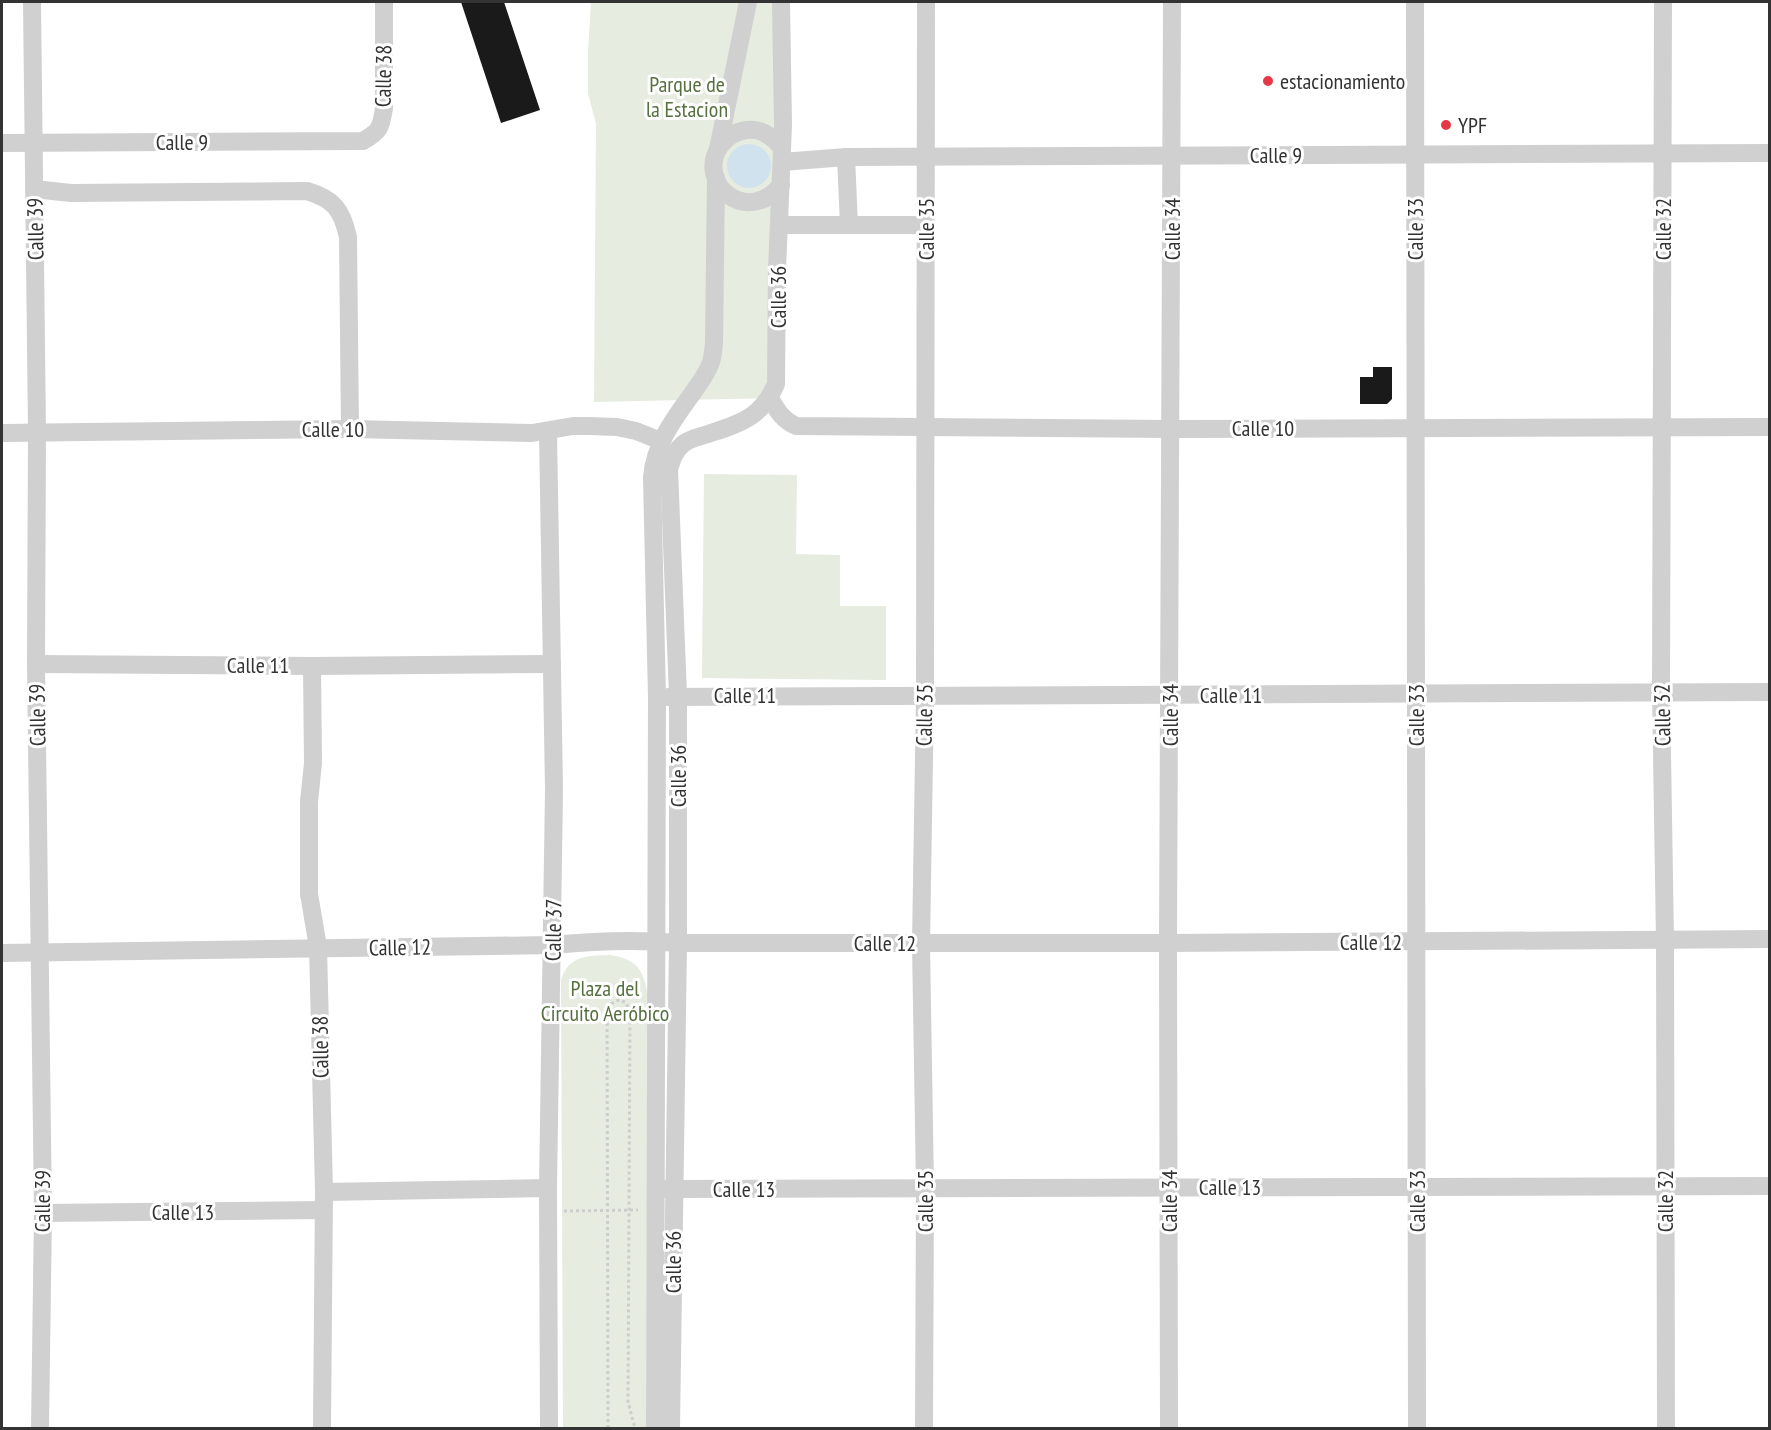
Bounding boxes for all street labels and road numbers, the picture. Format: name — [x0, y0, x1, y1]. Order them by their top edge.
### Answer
street label: Calle 38 — [368, 45, 398, 107]
street label: Calle 9 — [156, 128, 208, 156]
street label: Calle 9 — [1250, 141, 1302, 169]
street label: Calle 39 — [20, 198, 50, 260]
street label: Calle 35 — [912, 198, 940, 260]
street label: Calle 34 — [1158, 198, 1186, 260]
street label: Calle 33 — [1401, 198, 1429, 260]
street label: Calle 32 — [1649, 198, 1677, 260]
street label: Calle 36 — [764, 266, 792, 328]
street label: Calle 10 — [1232, 414, 1294, 442]
street label: Calle 10 — [302, 415, 364, 443]
street label: Calle 11 — [227, 651, 289, 679]
street label: Calle 11 — [714, 681, 776, 709]
street label: Calle 11 — [1200, 681, 1262, 709]
street label: Calle 39 — [22, 684, 52, 746]
street label: Calle 35 — [909, 684, 939, 746]
street label: Calle 34 — [1156, 684, 1184, 746]
street label: Calle 33 — [1402, 684, 1430, 746]
street label: Calle 32 — [1647, 684, 1677, 746]
street label: Calle 36 — [664, 745, 692, 807]
street label: Calle 37 — [538, 899, 568, 961]
street label: Calle 12 — [1340, 928, 1402, 956]
street label: Calle 12 — [854, 929, 916, 957]
street label: Calle 12 — [369, 932, 431, 962]
street label: Calle 38 — [305, 1016, 335, 1078]
street label: Calle 39 — [28, 1170, 56, 1232]
street label: Calle 35 — [911, 1170, 939, 1232]
street label: Calle 34 — [1155, 1170, 1183, 1232]
street label: Calle 33 — [1403, 1170, 1431, 1232]
street label: Calle 32 — [1651, 1170, 1679, 1232]
street label: Calle 13 — [1199, 1173, 1261, 1201]
street label: Calle 13 — [713, 1175, 775, 1203]
street label: Calle 13 — [152, 1198, 214, 1226]
street label: Calle 36 — [659, 1231, 687, 1293]

